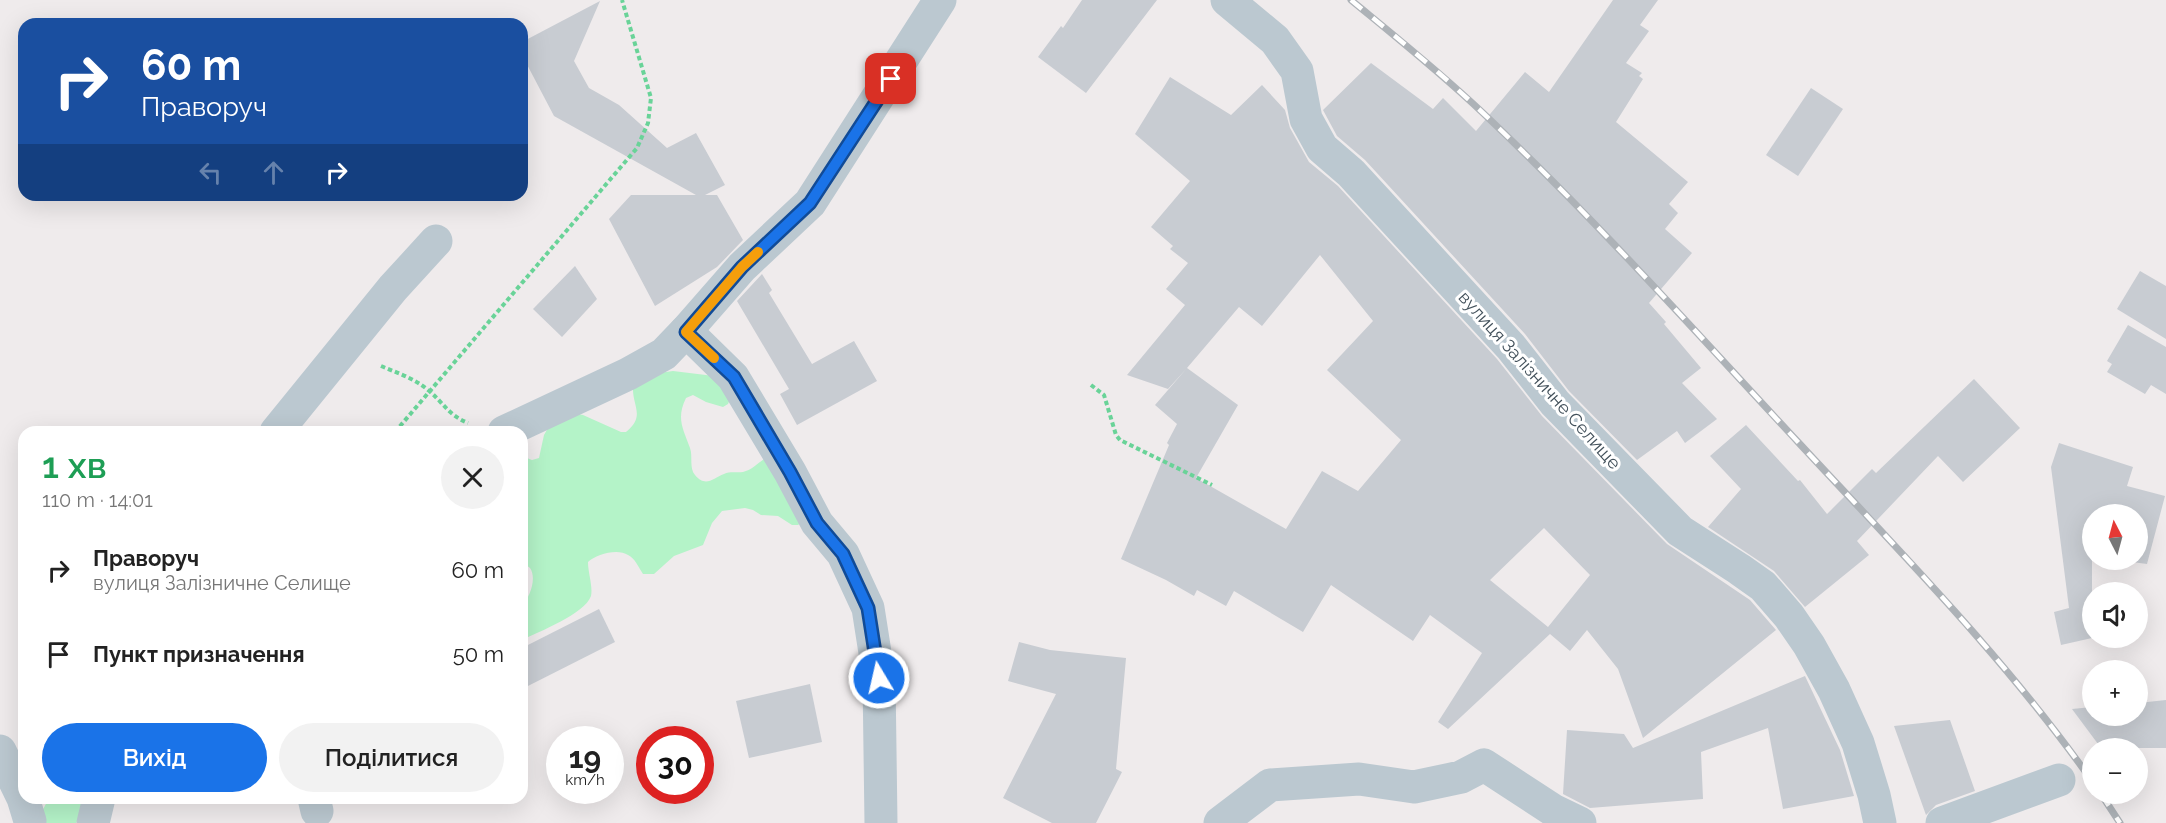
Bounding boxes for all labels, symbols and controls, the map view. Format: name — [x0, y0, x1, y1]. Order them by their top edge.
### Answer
text: 60 m — [141, 41, 241, 90]
icon: right — [42, 42, 120, 120]
pin — [865, 53, 916, 104]
icon: arrive — [874, 62, 907, 95]
text: Праворуч — [141, 91, 267, 122]
icon: left — [194, 156, 227, 189]
icon: ahead — [257, 156, 290, 189]
icon: right — [320, 156, 353, 189]
street label: вулиця Залізничне Селище — [1455, 287, 1626, 474]
text: 1 хв — [42, 444, 107, 486]
button: close — [441, 446, 504, 509]
text: 110 m · 14:01 — [42, 488, 153, 512]
north arrow — [2082, 504, 2148, 570]
map controls — [2082, 504, 2148, 804]
text: Праворуч — [93, 545, 199, 571]
icon: right — [42, 554, 75, 587]
text: 60 m — [451, 557, 504, 583]
text: вулиця Залізничне Селище — [93, 571, 351, 595]
button: sound — [2082, 582, 2148, 648]
icon: arrive — [42, 638, 75, 671]
text: Пункт призначення — [93, 641, 305, 667]
text: 50 m — [453, 641, 504, 667]
position arrow — [847, 646, 911, 710]
button: + — [2082, 660, 2148, 726]
button: Вихід — [42, 723, 267, 792]
button: Поділитися — [279, 723, 504, 792]
speed limit sign: 30 — [636, 726, 714, 804]
button: − — [2082, 738, 2148, 804]
text: 19 — [569, 740, 601, 775]
text: km/h — [565, 771, 605, 789]

